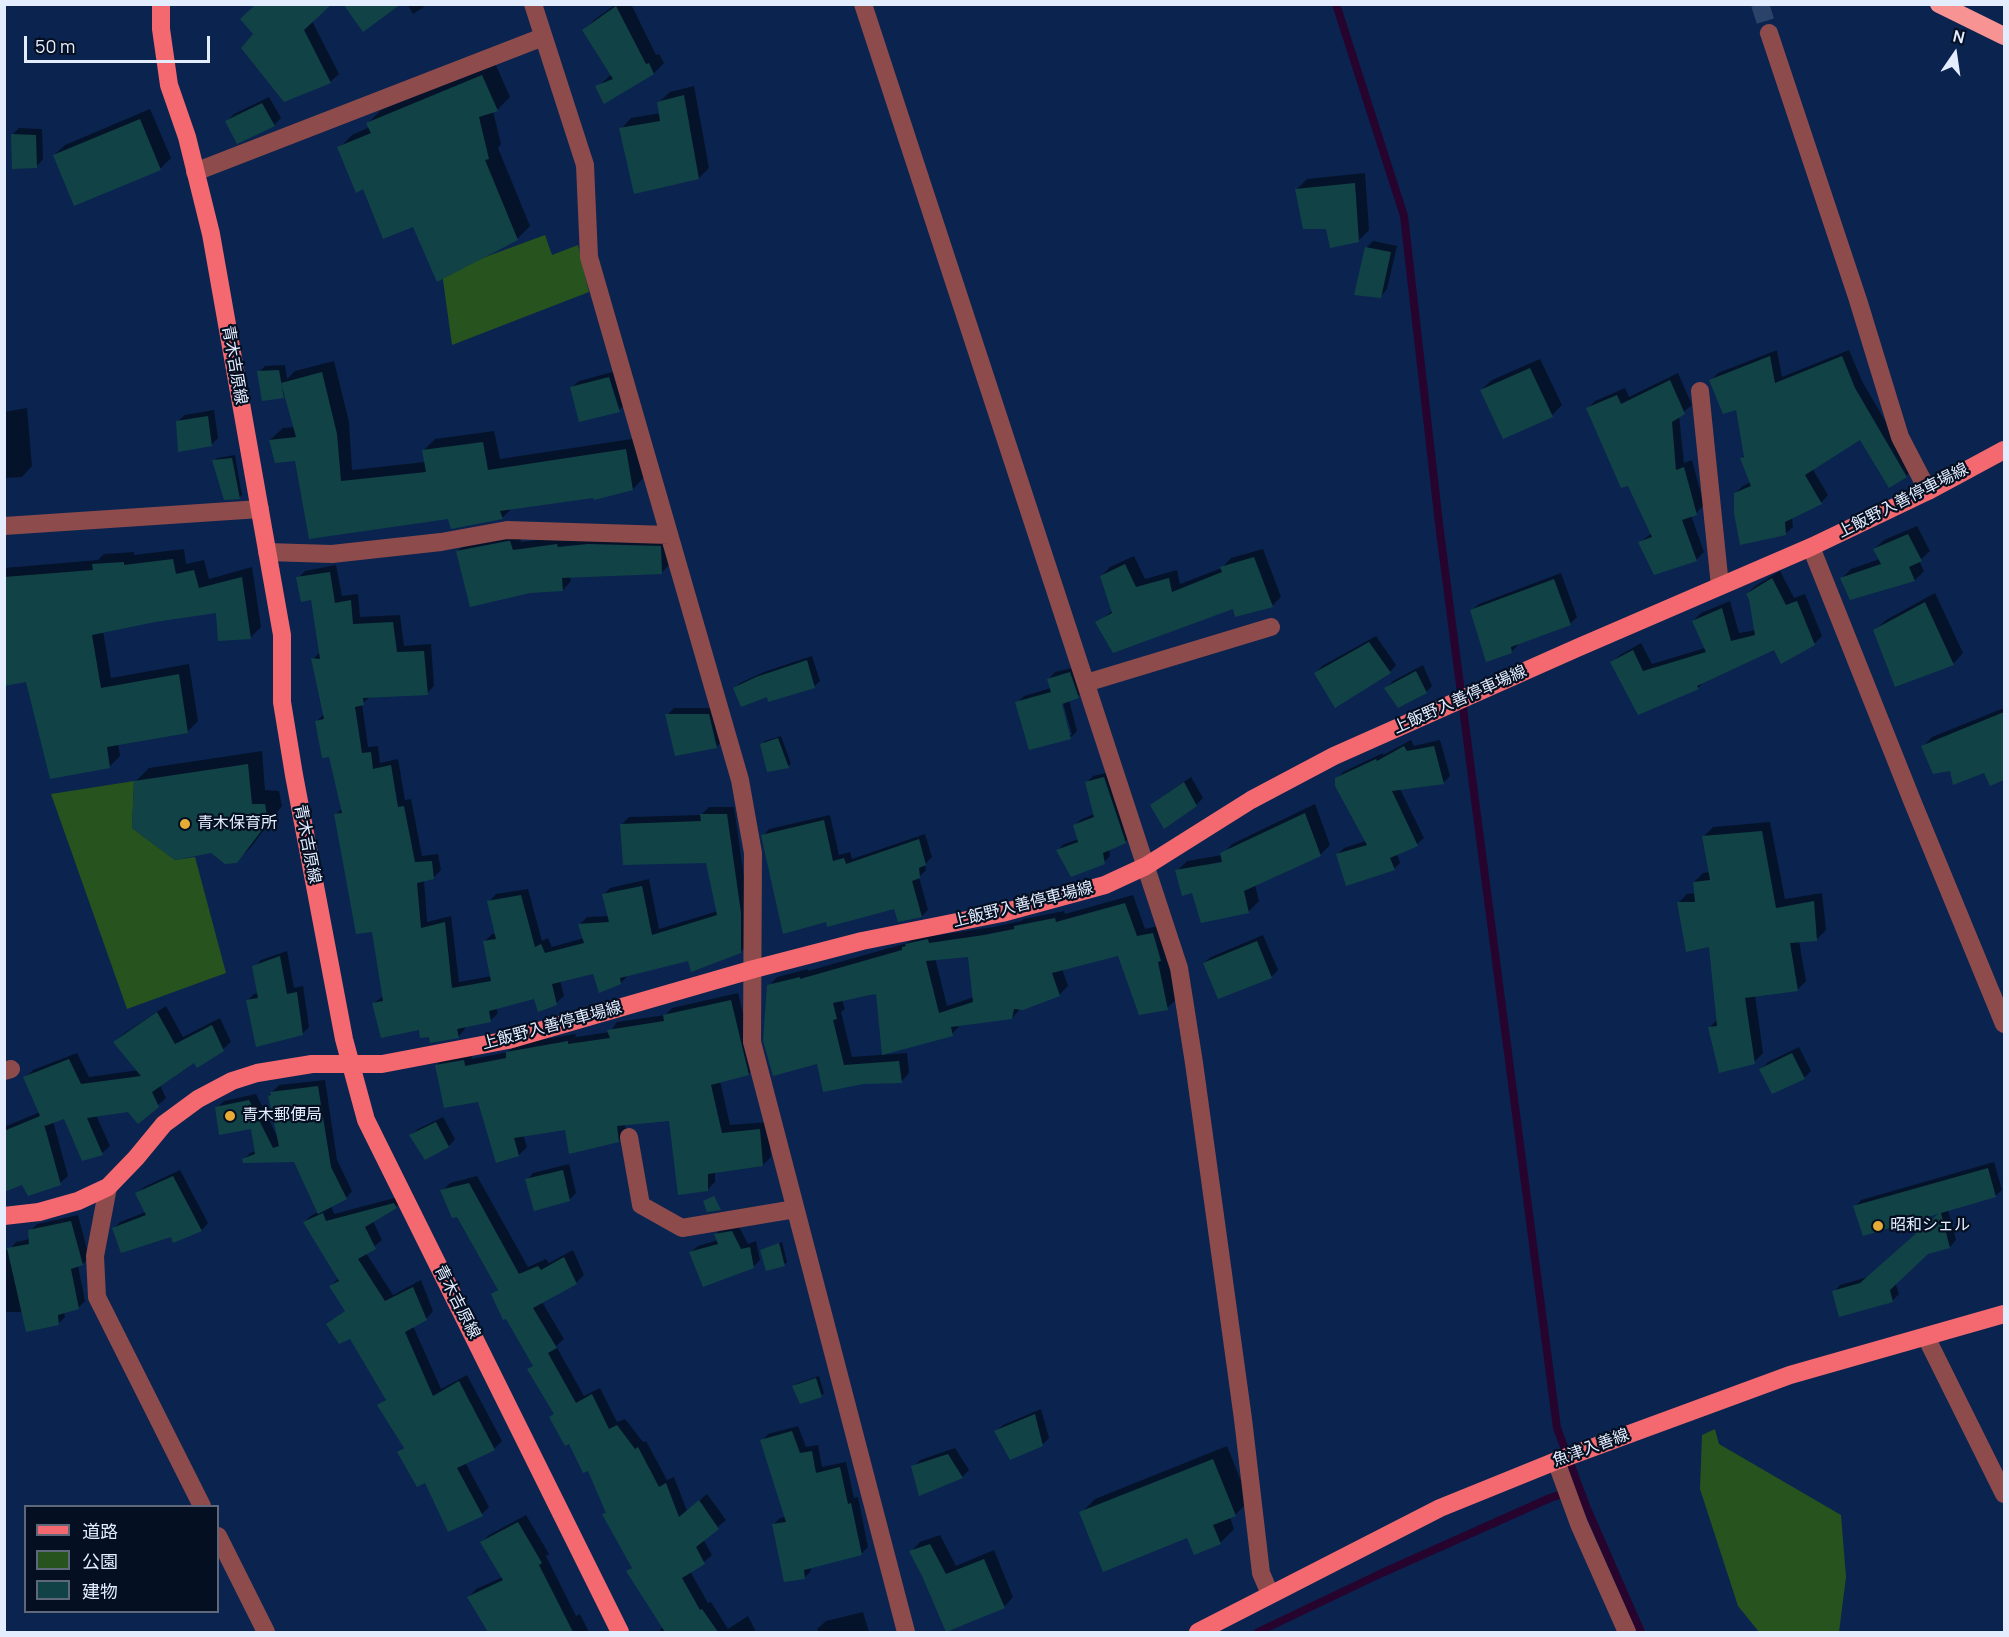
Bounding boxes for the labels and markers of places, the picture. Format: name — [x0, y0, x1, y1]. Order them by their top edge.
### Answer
place label: 青木保育所 — [197, 814, 277, 834]
marker: 青木保育所 — [178, 817, 192, 831]
place label: 青木郵便局 — [242, 1106, 322, 1126]
marker: 青木郵便局 — [223, 1109, 237, 1123]
place label: 昭和シェル — [1890, 1216, 1970, 1236]
marker: 昭和シェル — [1871, 1219, 1885, 1233]

